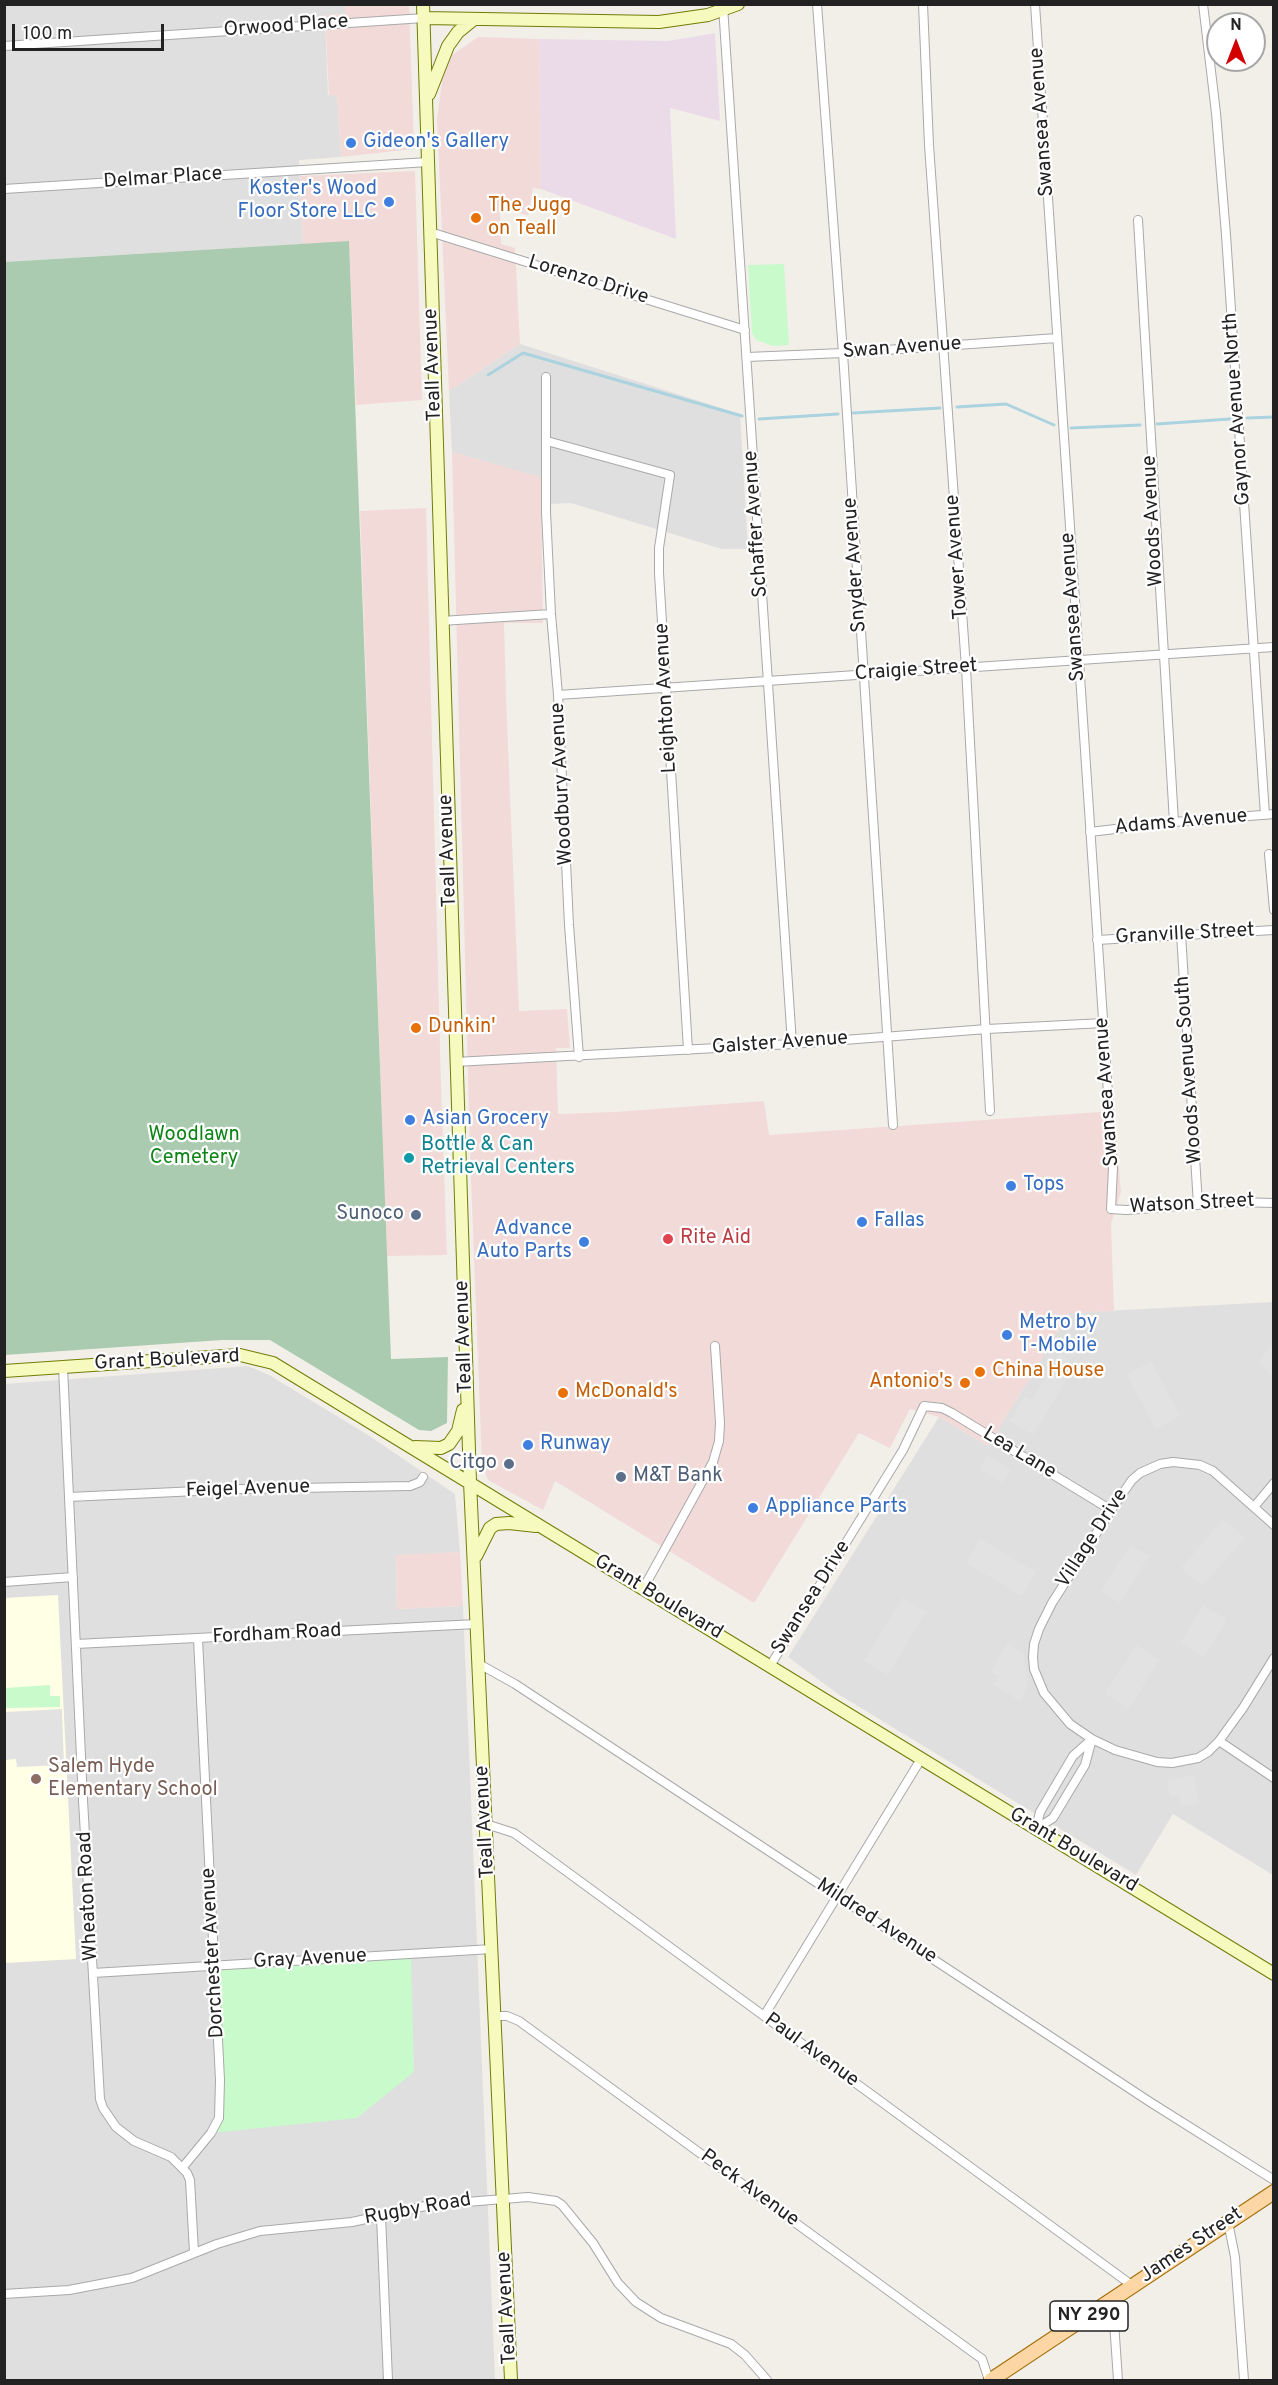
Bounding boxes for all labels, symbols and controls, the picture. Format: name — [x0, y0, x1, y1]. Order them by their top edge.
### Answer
street label: Orwood Place — [223, 11, 349, 43]
scale bar — [15, 12, 166, 50]
north arrow — [1206, 12, 1266, 72]
text: N — [1230, 16, 1242, 36]
text: 100 m — [23, 23, 72, 46]
street label: Swansea Avenue — [1026, 47, 1060, 197]
place label: Gideon's Gallery — [363, 131, 509, 155]
marker: Gideon's Gallery — [344, 136, 358, 150]
street label: Delmar Place — [103, 163, 223, 195]
place label: Koster's Wood Floor Store LLC — [238, 178, 377, 225]
marker: Koster's Wood Floor Store LLC — [382, 195, 396, 209]
place label: The Jugg on Teall — [488, 195, 571, 242]
marker: The Jugg on Teall — [469, 211, 483, 225]
street label: Lorenzo Drive — [525, 251, 651, 311]
street label: Teall Avenue — [420, 308, 448, 422]
street label: Gaynor Avenue North — [1219, 312, 1257, 506]
street label: Swan Avenue — [842, 333, 962, 365]
street label: Schaffer Avenue — [740, 450, 774, 598]
street label: Woods Avenue — [1139, 455, 1169, 587]
street label: Tower Avenue — [942, 494, 974, 620]
street label: Snyder Avenue — [839, 497, 873, 633]
street label: Swansea Avenue — [1057, 532, 1091, 682]
street label: Leighton Avenue — [651, 622, 683, 774]
street label: Craigie Street — [854, 655, 978, 687]
street label: Woodbury Avenue — [547, 702, 579, 866]
street label: Teall Avenue — [435, 794, 463, 908]
street label: Adams Avenue — [1114, 805, 1248, 841]
street label: Granville Street — [1115, 919, 1255, 951]
street label: Woods Avenue South — [1171, 975, 1209, 1165]
place label: Dunkin' — [428, 1016, 496, 1040]
street label: Swansea Avenue — [1091, 1017, 1125, 1167]
marker: Dunkin' — [409, 1021, 423, 1035]
street label: Galster Avenue — [711, 1027, 849, 1061]
place label: Asian Grocery — [422, 1108, 549, 1132]
marker: Asian Grocery — [403, 1113, 417, 1127]
park label: Woodlawn Cemetery — [148, 1124, 240, 1171]
place label: Bottle & Can Retrieval Centers — [421, 1134, 575, 1181]
marker: Bottle & Can Retrieval Centers — [402, 1151, 416, 1165]
place label: Tops — [1023, 1174, 1064, 1198]
marker: Tops — [1004, 1179, 1018, 1193]
street label: Watson Street — [1129, 1190, 1255, 1220]
place label: Sunoco — [336, 1203, 404, 1227]
marker: Sunoco — [409, 1208, 423, 1222]
place label: Fallas — [874, 1210, 925, 1234]
marker: Fallas — [855, 1215, 869, 1229]
place label: Advance Auto Parts — [476, 1218, 572, 1265]
place label: Rite Aid — [680, 1227, 751, 1251]
marker: Rite Aid — [661, 1232, 675, 1246]
marker: Advance Auto Parts — [577, 1235, 591, 1249]
street label: Teall Avenue — [451, 1280, 479, 1394]
place label: Metro by T-Mobile — [1019, 1312, 1097, 1359]
marker: Metro by T-Mobile — [1000, 1328, 1014, 1342]
street label: Grant Boulevard — [94, 1345, 240, 1377]
place label: China House — [992, 1360, 1104, 1384]
marker: China House — [973, 1365, 987, 1379]
place label: Antonio's — [869, 1371, 953, 1395]
marker: Antonio's — [958, 1376, 972, 1390]
place label: McDonald's — [575, 1381, 678, 1405]
marker: McDonald's — [556, 1386, 570, 1400]
street label: Lea Lane — [978, 1423, 1060, 1485]
place label: Runway — [540, 1433, 611, 1457]
marker: Runway — [521, 1438, 535, 1452]
place label: Citgo — [449, 1452, 497, 1476]
marker: Citgo — [502, 1457, 516, 1471]
place label: M&T Bank — [633, 1465, 723, 1489]
marker: M&T Bank — [614, 1470, 628, 1484]
street label: Feigel Avenue — [186, 1476, 310, 1504]
street label: Village Drive — [1052, 1485, 1134, 1593]
place label: Appliance Parts — [765, 1496, 907, 1520]
marker: Appliance Parts — [746, 1501, 760, 1515]
street label: Swansea Drive — [767, 1537, 857, 1659]
street label: Grant Boulevard — [589, 1550, 727, 1646]
street label: Fordham Road — [212, 1620, 342, 1650]
place label: Salem Hyde Elementary School — [48, 1756, 218, 1803]
street label: Teall Avenue — [471, 1765, 501, 1879]
marker: Salem Hyde Elementary School — [29, 1772, 43, 1786]
street label: Grant Boulevard — [1004, 1803, 1142, 1899]
street label: Wheaton Road — [74, 1831, 104, 1961]
street label: Dorchester Avenue — [198, 1867, 230, 2039]
street label: Mildred Avenue — [811, 1874, 941, 1970]
street label: Gray Avenue — [253, 1945, 367, 1975]
street label: Paul Avenue — [759, 2009, 863, 2093]
street label: Peck Avenue — [695, 2145, 803, 2233]
street label: Rugby Road — [363, 2189, 473, 2231]
street label: James Street — [1136, 2203, 1248, 2289]
street label: Teall Avenue — [493, 2251, 523, 2365]
road number: NY 290 — [1050, 2301, 1128, 2331]

